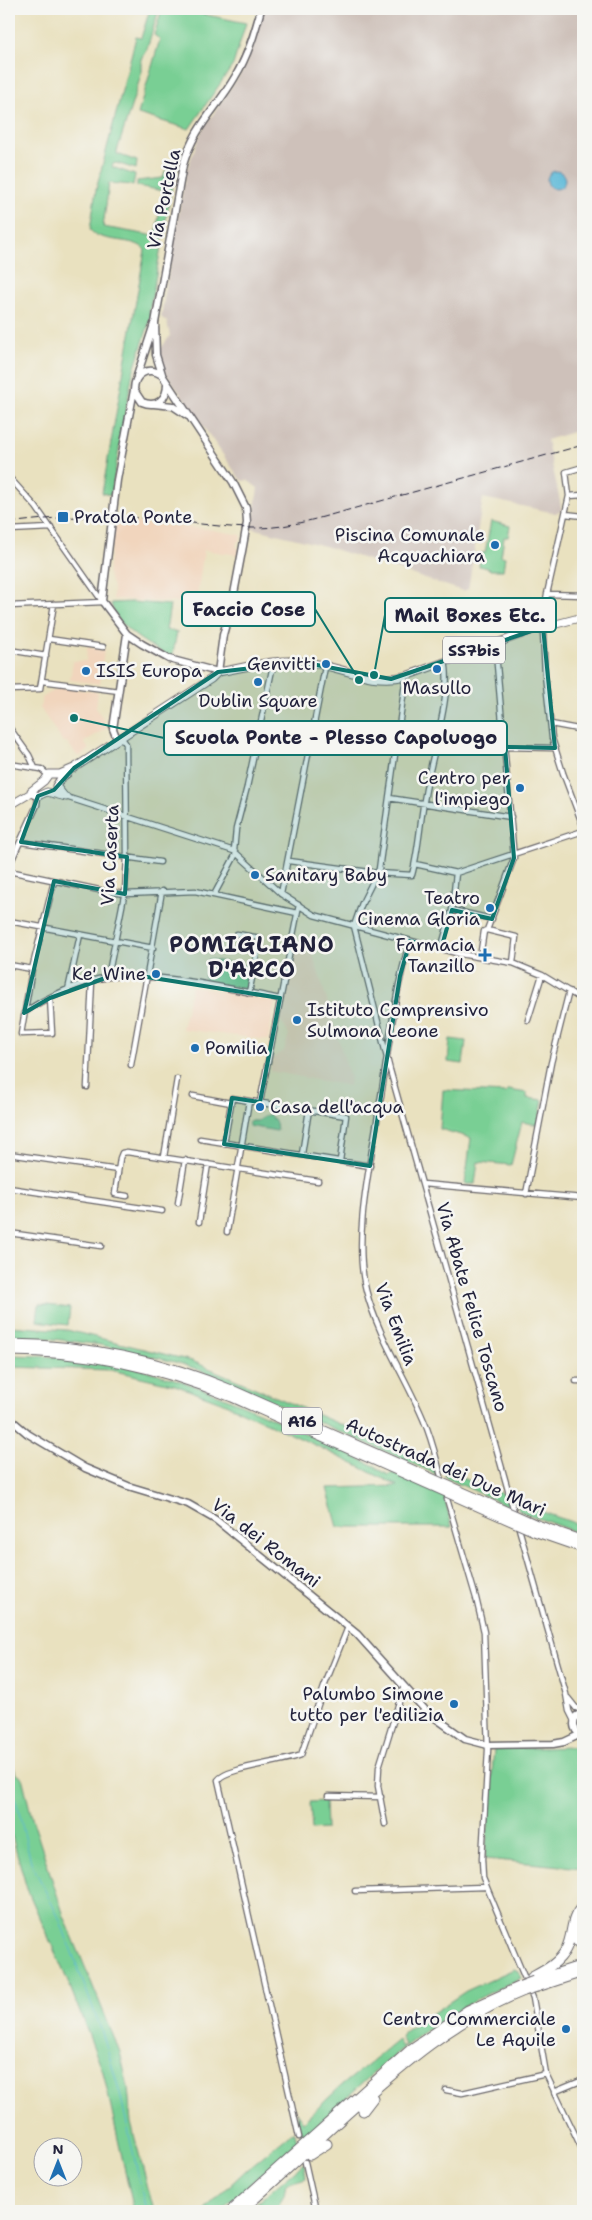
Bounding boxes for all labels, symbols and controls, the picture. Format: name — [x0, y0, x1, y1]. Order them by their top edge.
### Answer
street label: Via Portella — [142, 147, 186, 251]
place label: Pratola Ponte — [74, 505, 192, 529]
marker: Pratola Ponte — [56, 510, 70, 524]
place label: Piscina Comunale Acquachiara — [335, 523, 485, 568]
marker: Piscina Comunale Acquachiara — [489, 539, 501, 551]
callout: Faccio Cose — [182, 592, 315, 626]
text: Faccio Cose — [193, 597, 305, 622]
callout: Mail Boxes Etc. — [385, 598, 556, 632]
text: Mail Boxes Etc. — [394, 603, 546, 628]
road number: SS7bis — [443, 636, 505, 664]
place label: Genvitti — [247, 652, 316, 676]
marker: Genvitti — [320, 658, 332, 670]
place label: ISIS Europa — [96, 659, 202, 683]
marker: Masullo — [431, 663, 443, 675]
marker: ISIS Europa — [80, 665, 92, 677]
marker: Dublin Square — [252, 676, 264, 688]
place label: Masullo — [403, 676, 471, 700]
place label: Dublin Square — [198, 689, 318, 713]
callout: Scuola Ponte - Plesso Capoluogo — [164, 721, 507, 755]
text: Scuola Ponte - Plesso Capoluogo — [175, 725, 497, 750]
place label: Centro per l'impiego — [418, 766, 510, 811]
marker: Centro per l'impiego — [514, 782, 526, 794]
street label: Via Caserta — [95, 804, 125, 906]
place label: Sanitary Baby — [265, 863, 387, 887]
marker: Sanitary Baby — [249, 869, 261, 881]
place label: Teatro Cinema Gloria — [357, 886, 480, 931]
marker: Teatro Cinema Gloria — [484, 902, 496, 914]
district label: POMIGLIANO D'ARCO — [169, 930, 335, 984]
place label: Farmacia Tanzillo — [396, 933, 475, 978]
marker: Farmacia Tanzillo — [479, 949, 491, 961]
place label: Ke' Wine — [72, 962, 146, 986]
marker: Ke' Wine — [150, 968, 162, 980]
place label: Istituto Comprensivo Sulmona Leone — [307, 998, 489, 1043]
marker: Istituto Comprensivo Sulmona Leone — [291, 1014, 303, 1026]
place label: Pomilia — [205, 1036, 267, 1060]
marker: Pomilia — [189, 1042, 201, 1054]
place label: Casa dell'acqua — [270, 1095, 404, 1119]
marker: Casa dell'acqua — [254, 1101, 266, 1113]
street label: Via Abate Felice Toscano — [431, 1199, 513, 1415]
street label: Via Emilia — [369, 1279, 423, 1369]
road number: A16 — [282, 1408, 322, 1434]
street label: Autostrada dei Due Mari — [342, 1412, 550, 1522]
street label: Via dei Romani — [207, 1493, 325, 1593]
place label: Palumbo Simone tutto per l'edilizia — [290, 1682, 444, 1727]
marker: Palumbo Simone tutto per l'edilizia — [448, 1698, 460, 1710]
place label: Centro Commerciale Le Aquile — [383, 2007, 556, 2052]
marker: Centro Commerciale Le Aquile — [560, 2023, 572, 2035]
north arrow — [32, 2138, 82, 2188]
text: N — [52, 2140, 64, 2158]

